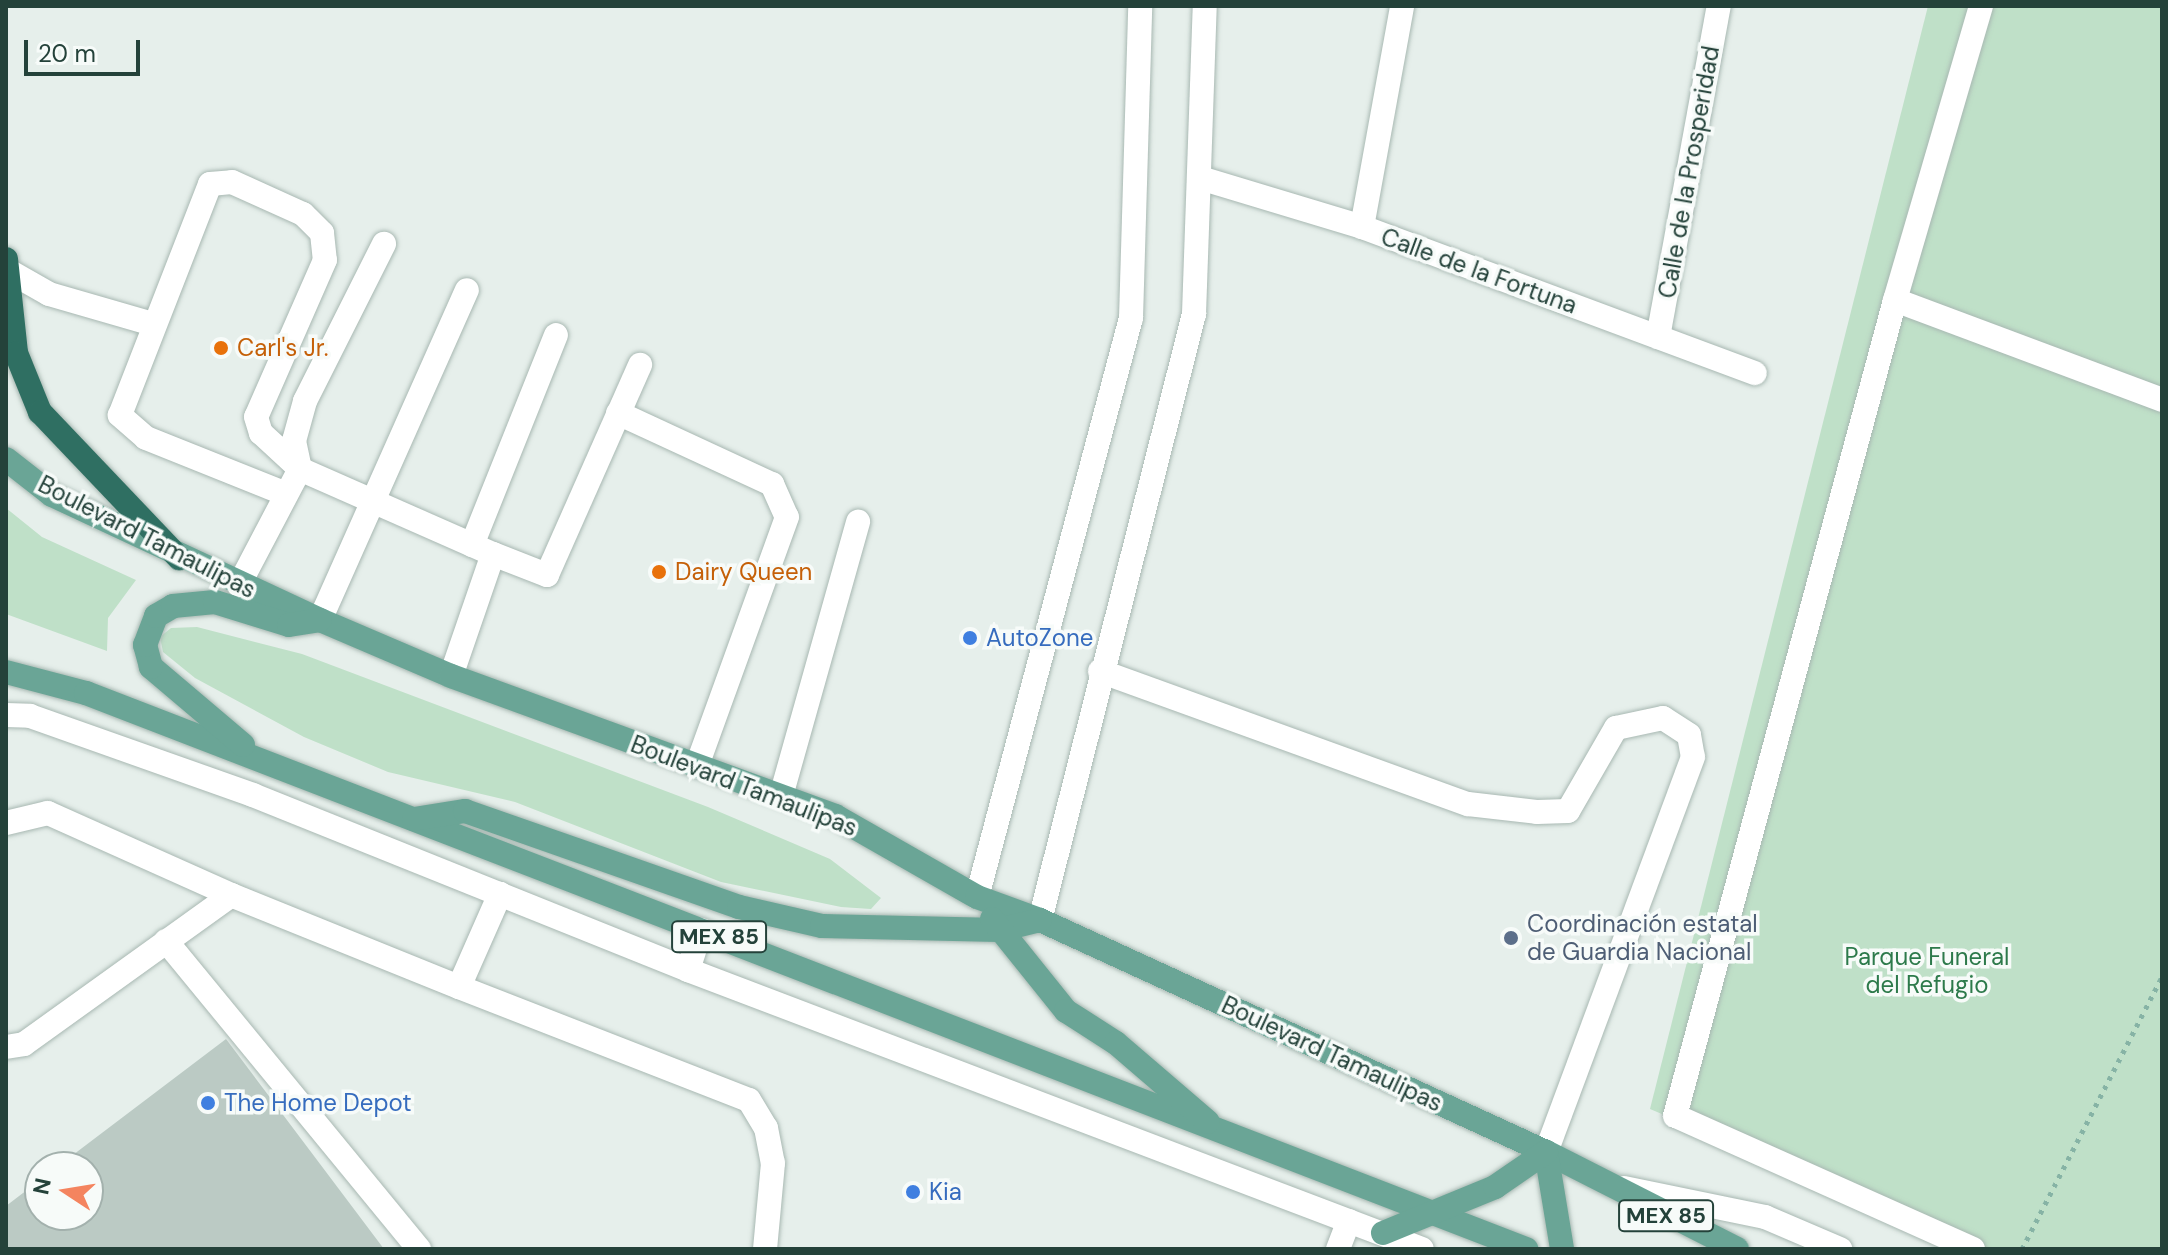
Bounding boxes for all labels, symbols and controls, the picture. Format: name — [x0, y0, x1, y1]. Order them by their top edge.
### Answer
scale bar — [28, 24, 144, 74]
text: 20 m — [38, 38, 96, 69]
street label: Calle de la Prosperidad — [1653, 43, 1725, 301]
street label: Calle de la Fortuna — [1377, 222, 1581, 320]
place label: Carl's Jr. — [237, 334, 328, 362]
marker: Carl's Jr. — [212, 339, 230, 357]
street label: Boulevard Tamaulipas — [33, 470, 261, 604]
place label: Dairy Queen — [675, 558, 812, 586]
marker: Dairy Queen — [650, 563, 668, 581]
place label: AutoZone — [986, 624, 1093, 652]
marker: AutoZone — [961, 629, 979, 647]
street label: Boulevard Tamaulipas — [627, 730, 861, 842]
place label: Coordinación estatal de Guardia Nacional — [1527, 910, 1758, 966]
road number: MEX 85 — [671, 919, 767, 955]
marker: Coordinación estatal de Guardia Nacional — [1502, 929, 1520, 947]
park label: Parque Funeral del Refugio — [1845, 943, 2009, 999]
street label: Boulevard Tamaulipas — [1217, 990, 1447, 1118]
place label: The Home Depot — [224, 1089, 412, 1117]
marker: The Home Depot — [199, 1094, 217, 1112]
north arrow — [24, 1151, 104, 1231]
text: N — [26, 1175, 58, 1197]
place label: Kia — [929, 1178, 962, 1206]
marker: Kia — [904, 1183, 922, 1201]
road number: MEX 85 — [1618, 1198, 1714, 1234]

